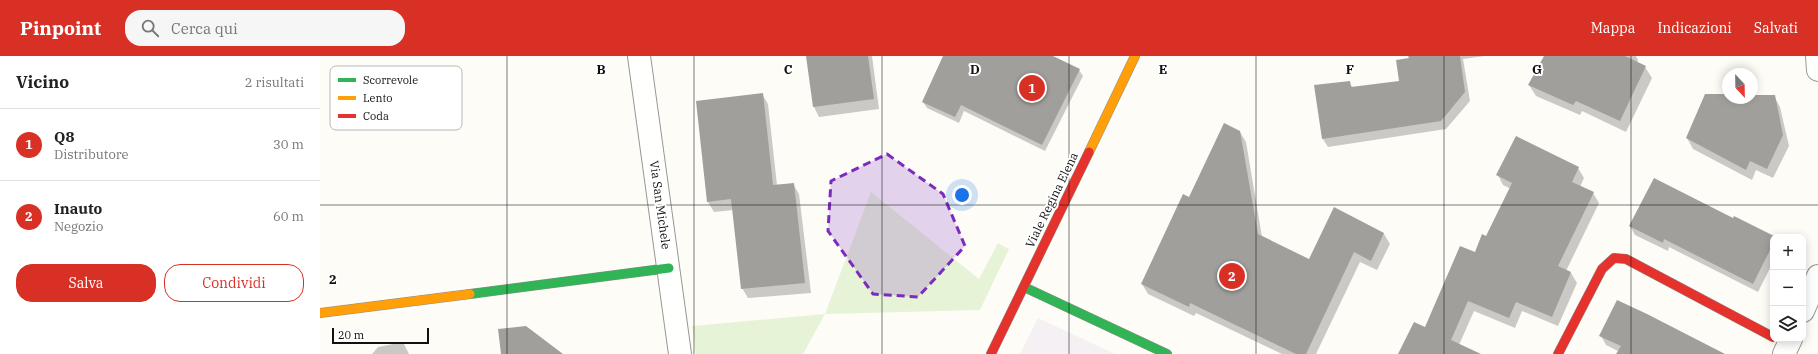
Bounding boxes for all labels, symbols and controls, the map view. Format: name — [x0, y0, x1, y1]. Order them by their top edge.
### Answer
search box — [125, 10, 405, 46]
text: Pinpoint — [20, 16, 101, 40]
icon: search — [139, 17, 161, 39]
text: Cerca qui — [171, 19, 238, 38]
text: Mappa — [1591, 19, 1635, 37]
text: Indicazioni — [1657, 19, 1732, 37]
text: Salvati — [1754, 19, 1798, 37]
text: B — [596, 61, 606, 78]
text: C — [784, 61, 793, 78]
text: D — [970, 61, 980, 78]
text: E — [1159, 61, 1167, 78]
text: F — [1346, 61, 1354, 78]
text: G — [1532, 61, 1542, 78]
legend — [330, 66, 462, 130]
north arrow — [1722, 68, 1758, 104]
text: Vicino — [16, 71, 69, 93]
text: Scorrevole — [363, 73, 418, 87]
pin: 1 — [1019, 73, 1045, 103]
text: 2 risultati — [245, 74, 304, 91]
text: Lento — [363, 91, 393, 105]
text: Coda — [363, 109, 389, 123]
text: Q8 — [54, 127, 74, 146]
text: 1 — [25, 136, 33, 153]
text: 30 m — [273, 136, 304, 153]
text: Distributore — [54, 146, 128, 163]
street label: Viale Regina Elena — [1022, 149, 1081, 250]
street label: Via San Michele — [647, 160, 674, 250]
your location — [952, 185, 972, 205]
text: Inauto — [54, 199, 102, 218]
text: 2 — [25, 208, 33, 225]
text: 60 m — [273, 208, 304, 225]
text: Negozio — [54, 218, 103, 235]
map controls — [1770, 234, 1806, 342]
button: + — [1770, 234, 1806, 270]
pin: 2 — [1219, 261, 1245, 291]
button: Salva — [16, 264, 156, 302]
button: Condividi — [164, 264, 304, 302]
button: − — [1770, 270, 1806, 306]
text: 2 — [329, 271, 337, 288]
button: layers — [1770, 306, 1806, 342]
scale bar — [332, 326, 429, 345]
text: 20 m — [338, 328, 364, 342]

